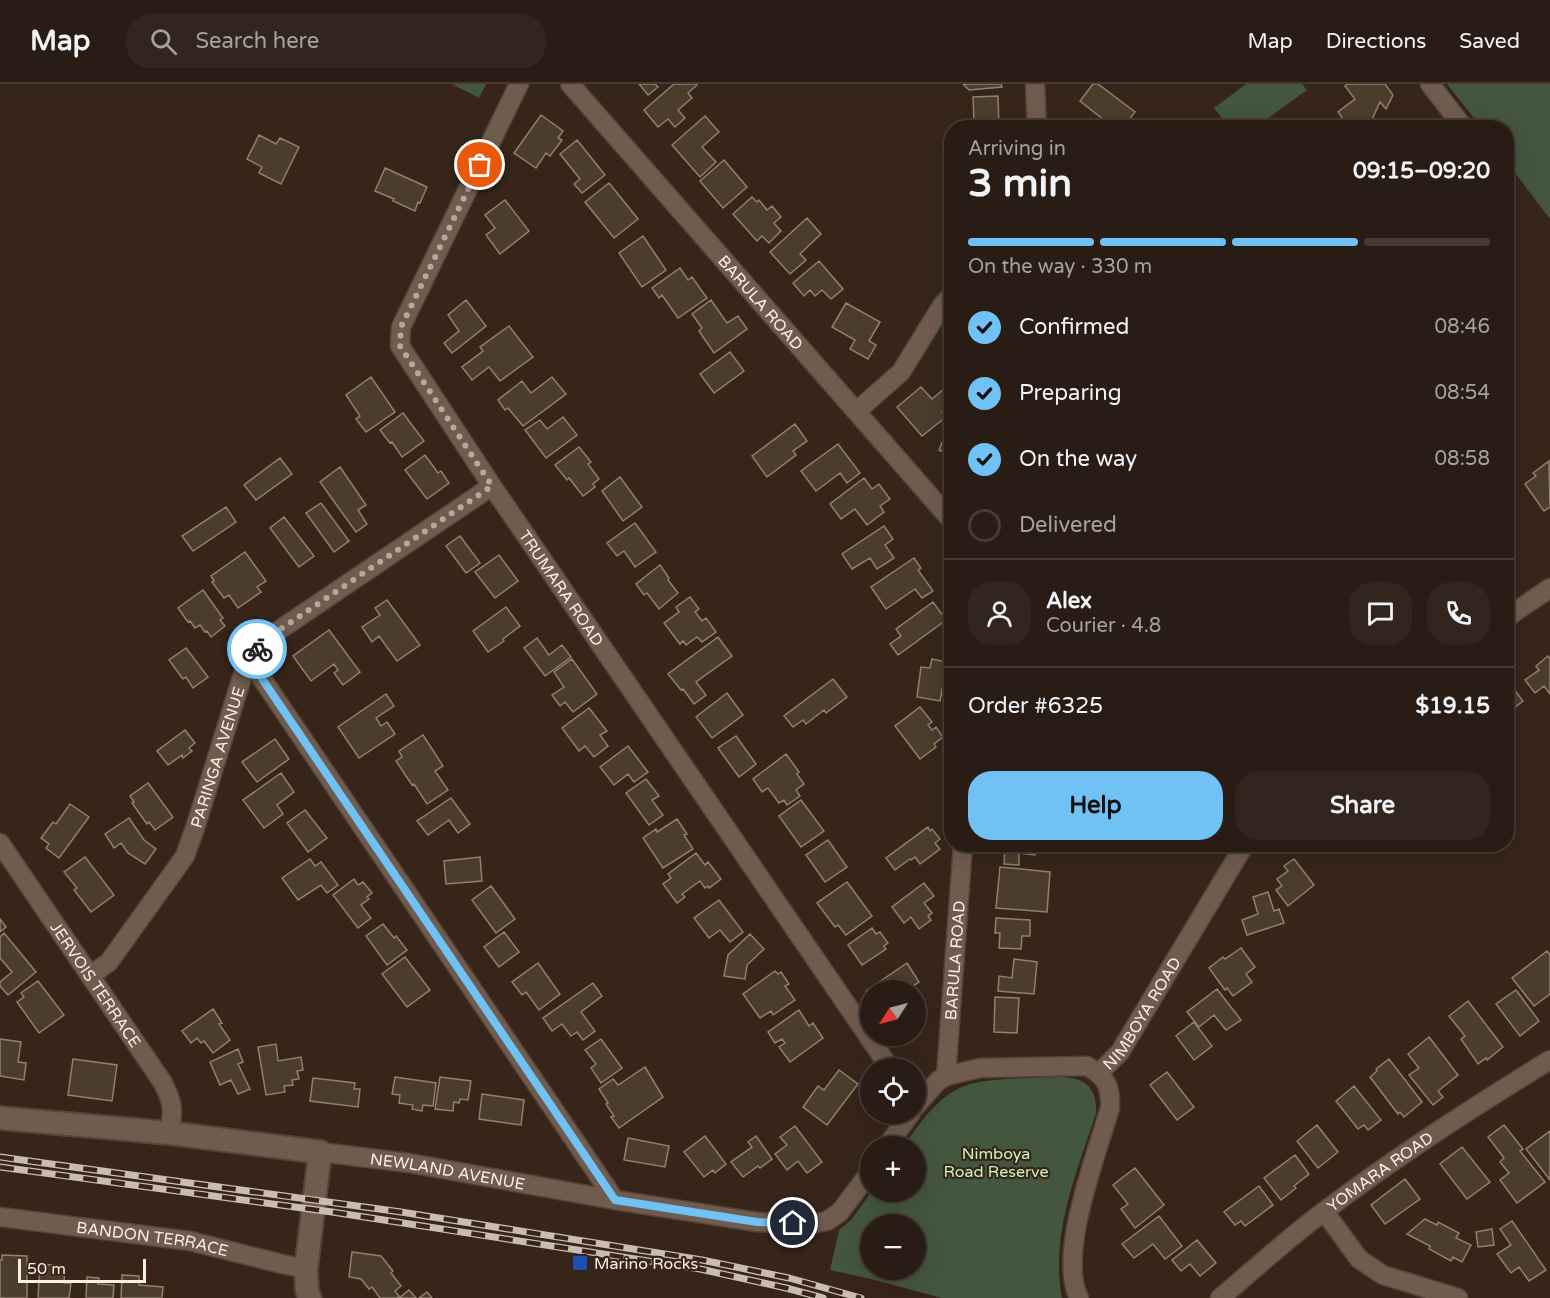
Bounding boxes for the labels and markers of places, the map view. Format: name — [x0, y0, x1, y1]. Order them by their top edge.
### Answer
pin — [454, 139, 505, 190]
pin — [767, 1197, 818, 1248]
marker: Marino Rocks — [571, 1254, 589, 1272]
place label: Marino Rocks — [594, 1254, 698, 1274]

